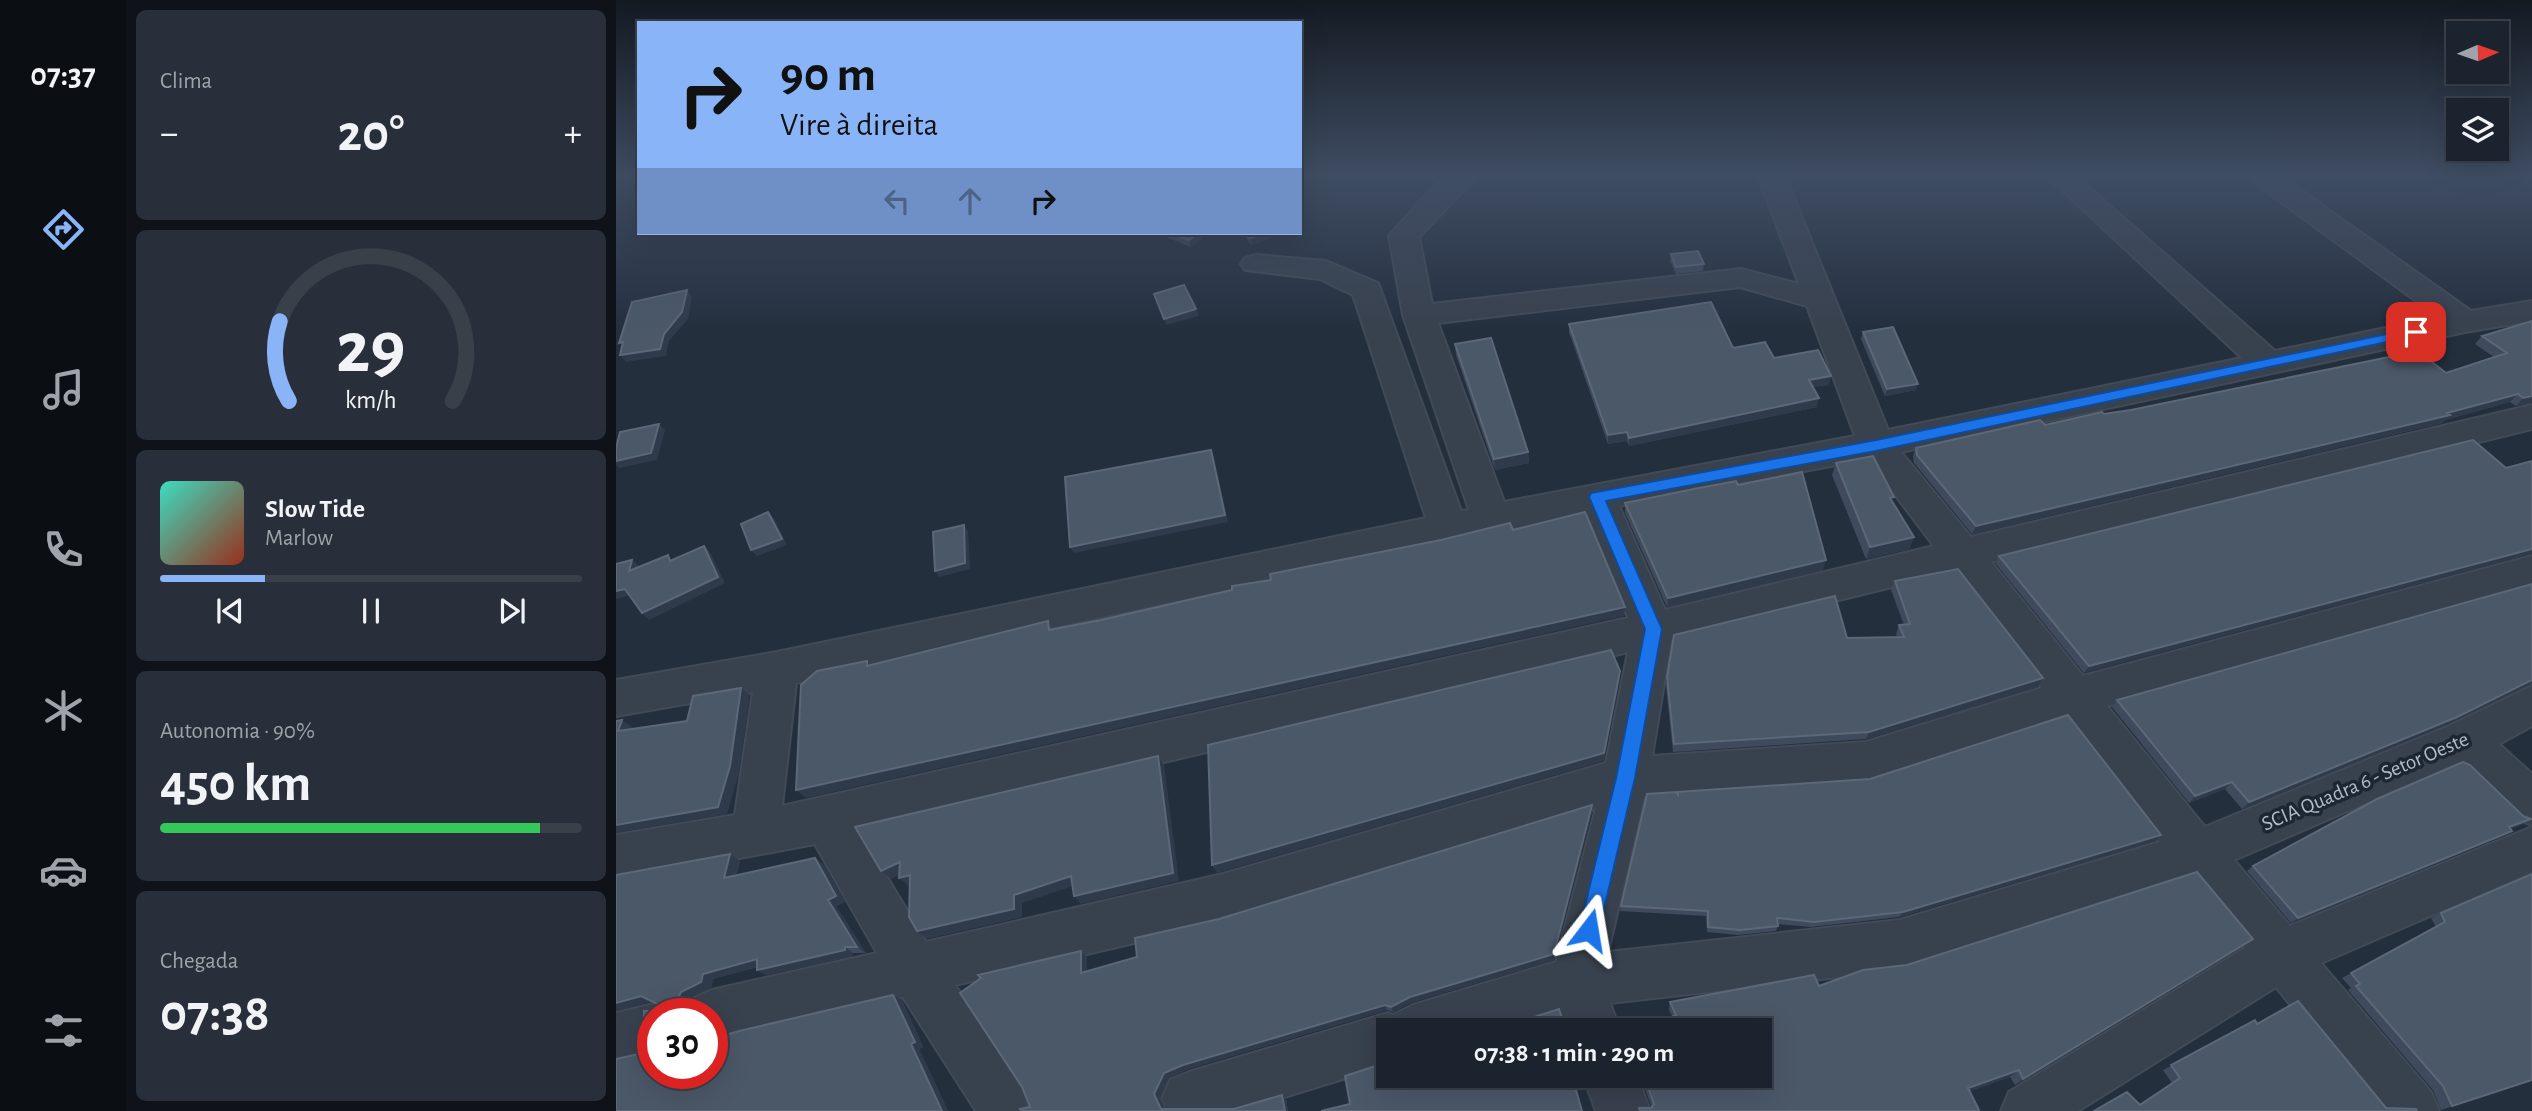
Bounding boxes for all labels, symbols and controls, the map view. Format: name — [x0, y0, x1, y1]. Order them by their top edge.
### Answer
north arrow — [2446, 21, 2510, 84]
map controls — [2446, 21, 2509, 161]
icon: right — [665, 49, 756, 140]
text: 90 m — [780, 51, 876, 100]
text: 07:37 — [30, 59, 96, 91]
text: Clima — [160, 70, 212, 93]
button: layers — [2446, 98, 2509, 161]
text: 20° — [338, 108, 404, 160]
text: Vire à direita — [780, 109, 938, 141]
text: − — [160, 115, 178, 153]
text: + — [564, 115, 582, 153]
icon: left — [878, 182, 916, 220]
icon: ahead — [951, 182, 989, 220]
icon: right — [1024, 182, 1062, 220]
icon: directions — [39, 205, 88, 254]
pin — [2386, 302, 2446, 362]
icon: arrive — [2397, 313, 2435, 351]
text: 29 — [336, 314, 406, 387]
icon: music — [39, 365, 88, 414]
text: km/h — [345, 388, 397, 413]
text: Slow Tide — [265, 496, 365, 522]
icon: phone — [39, 525, 88, 574]
text: Marlow — [265, 527, 333, 550]
icon: previous — [211, 592, 249, 630]
icon: pause — [352, 592, 390, 630]
icon: next — [493, 592, 531, 630]
icon: climate — [39, 686, 88, 735]
text: Autonomia · 90% — [160, 720, 315, 743]
street label: SCIA Quadra 6 - Setor Oeste — [2259, 728, 2472, 835]
text: 450 km — [160, 758, 311, 810]
icon: car — [39, 846, 88, 895]
position arrow — [1552, 893, 1626, 967]
text: Chegada — [160, 950, 238, 973]
text: 07:38 — [160, 988, 270, 1040]
speed limit sign: 30 — [637, 998, 728, 1089]
icon: filters — [39, 1006, 88, 1055]
text: 07:38 · 1 min · 290 m — [1474, 1040, 1674, 1066]

